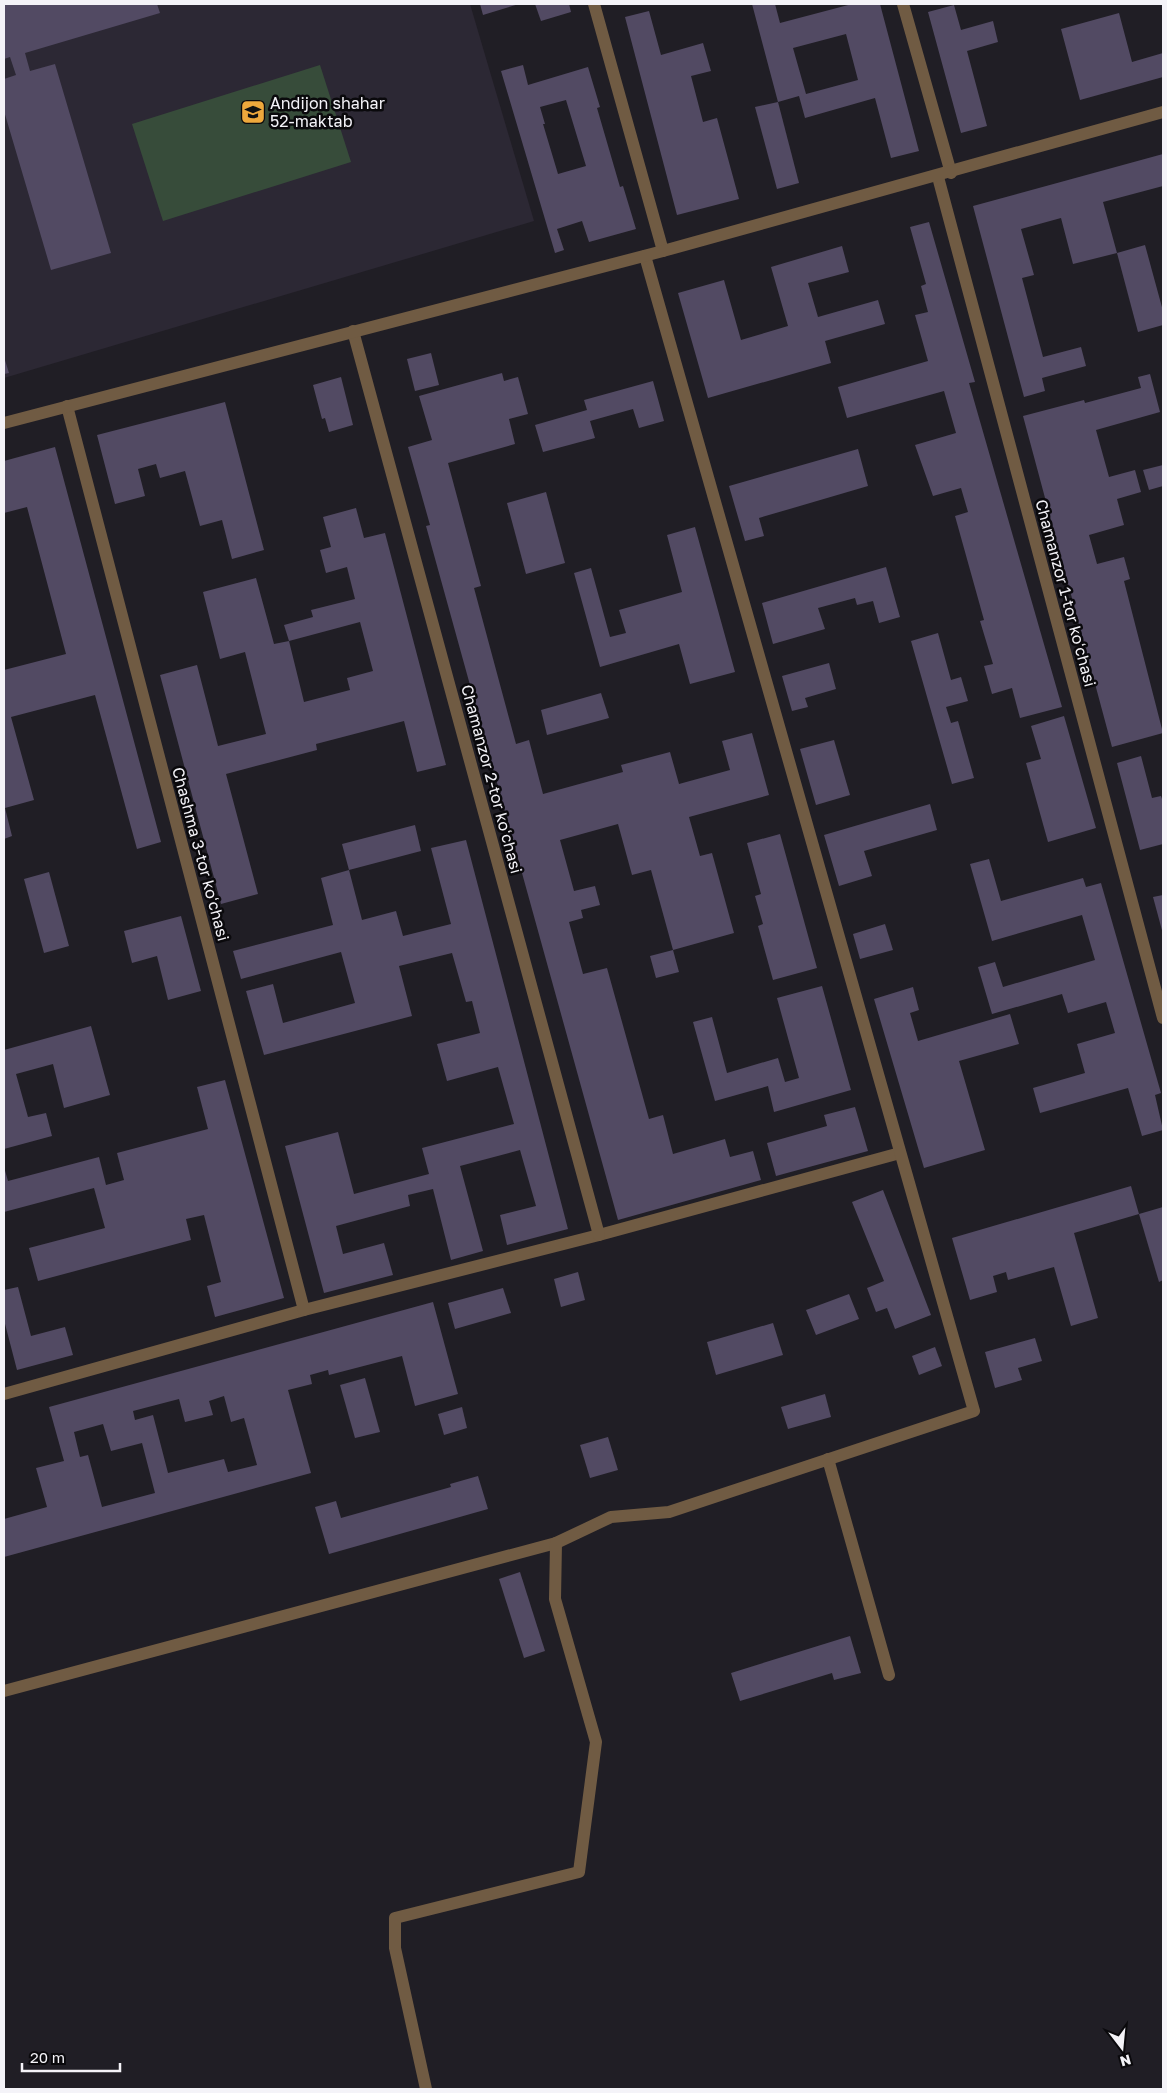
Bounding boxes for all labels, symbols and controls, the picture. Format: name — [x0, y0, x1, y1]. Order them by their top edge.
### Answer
place label: Andijon shahar 52-maktab — [270, 93, 385, 131]
school or university icon: Andijon shahar 52-maktab — [240, 99, 266, 125]
street label: Chamanzor 1-tor koʻchasi — [1031, 497, 1101, 689]
street label: Chamanzor 2-tor koʻchasi — [457, 682, 527, 876]
street label: Chashma 3-tor koʻchasi — [168, 765, 234, 943]
north arrow — [1097, 2023, 1147, 2073]
scale bar — [22, 2040, 120, 2072]
text: 20 m — [30, 2048, 65, 2066]
text: N — [1118, 2051, 1133, 2071]

